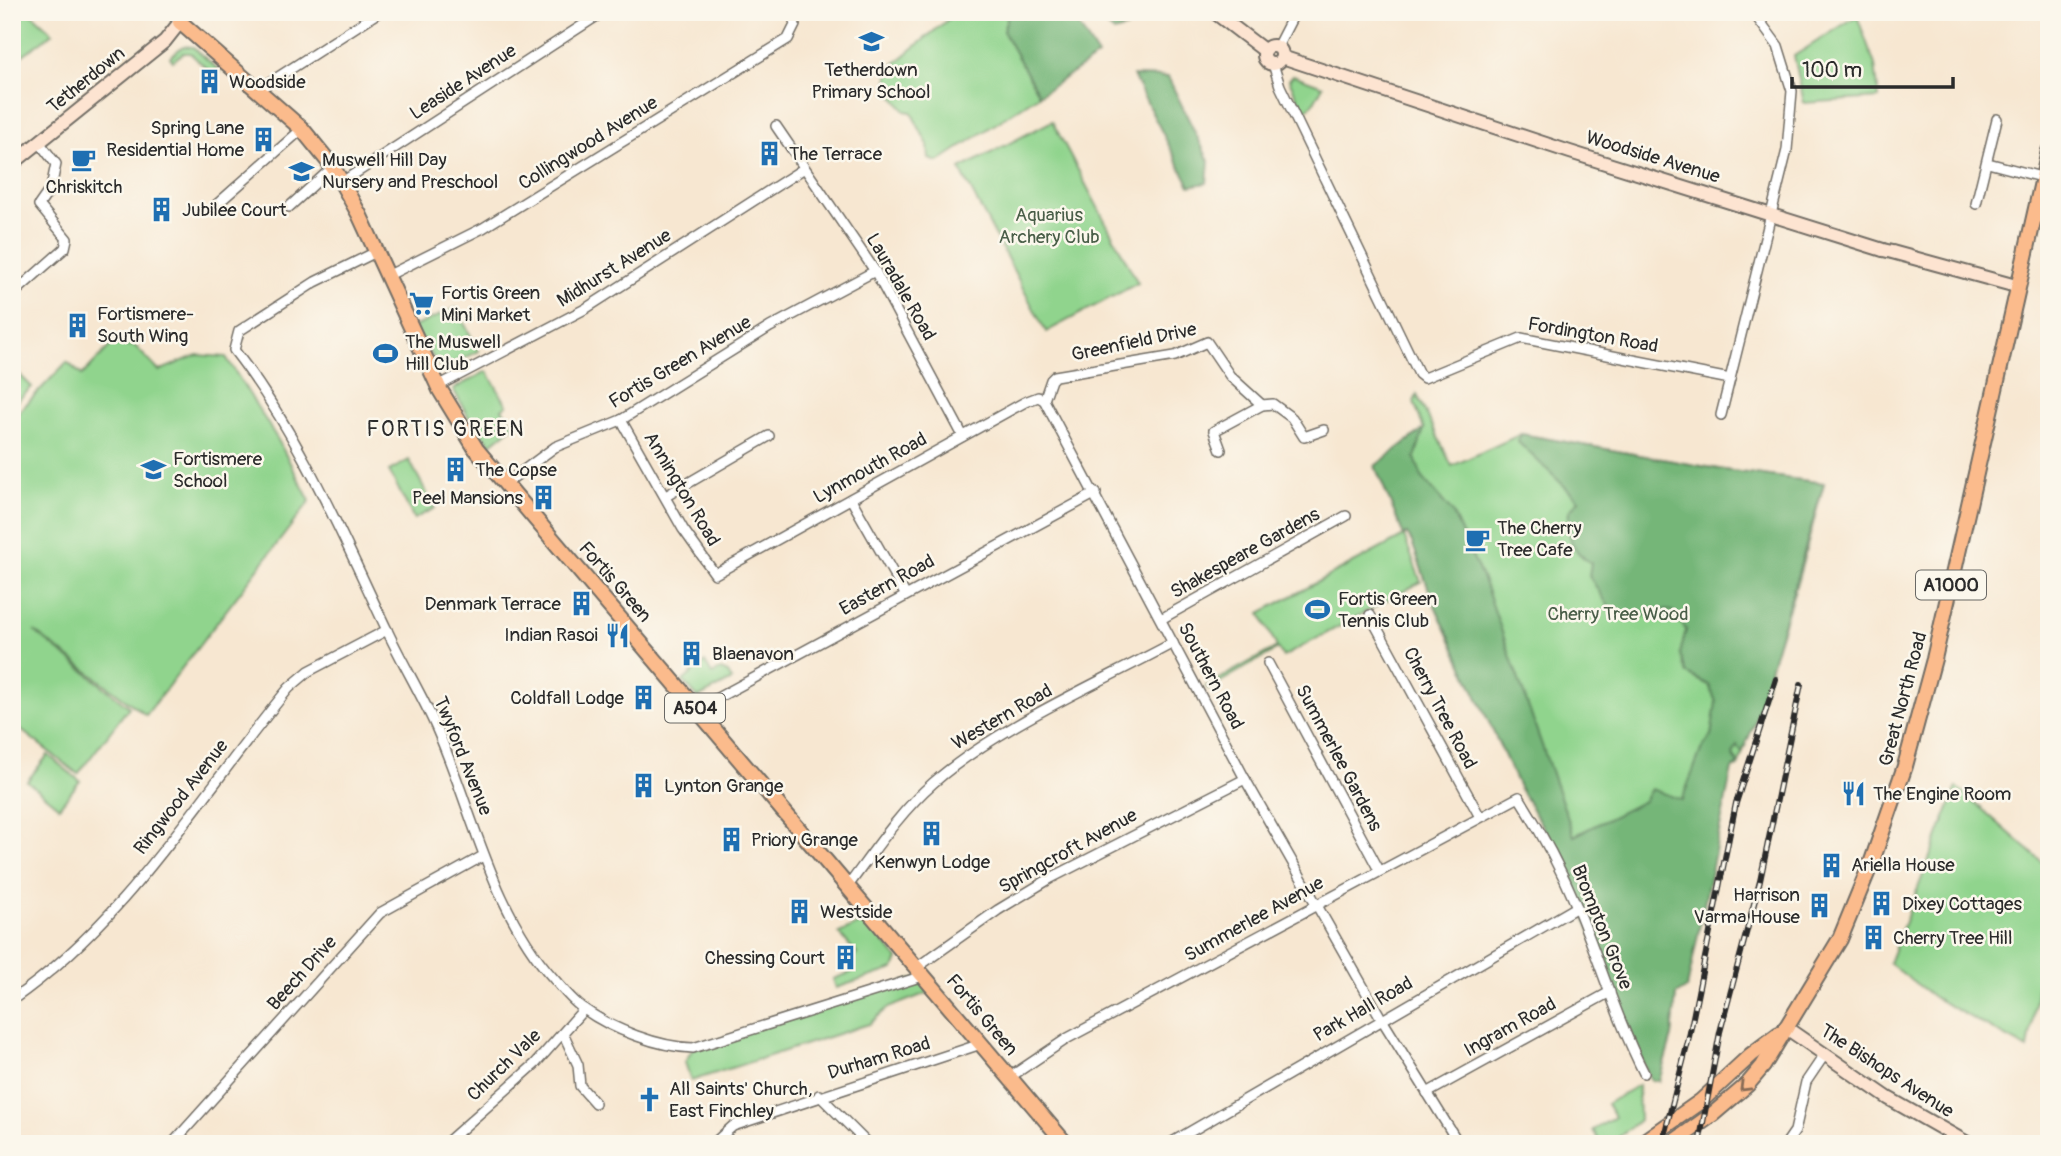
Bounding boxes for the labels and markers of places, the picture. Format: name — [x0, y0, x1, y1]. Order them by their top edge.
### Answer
school or university icon: Tetherdown Primary School — [857, 28, 885, 56]
place label: Tetherdown Primary School — [811, 58, 931, 104]
building icon: Woodside — [195, 68, 223, 96]
place label: Woodside — [229, 70, 306, 94]
place label: Spring Lane Residential Home — [106, 116, 245, 162]
building icon: Spring Lane Residential Home — [250, 125, 278, 153]
building icon: The Terrace — [755, 140, 783, 168]
place label: The Terrace — [789, 142, 883, 166]
cafe icon: Chriskitch — [70, 145, 98, 173]
place label: Muswell Hill Day Nursery and Preschool — [322, 148, 498, 194]
school or university icon: Muswell Hill Day Nursery and Preschool — [288, 157, 316, 185]
place label: Chriskitch — [46, 175, 122, 199]
building icon: Jubilee Court — [148, 196, 176, 224]
place label: Jubilee Court — [182, 198, 287, 222]
place label: Fortis Green Mini Market — [441, 281, 540, 327]
supermarket icon: Fortis Green Mini Market — [407, 290, 435, 318]
place label: Fortismere- South Wing — [97, 302, 194, 348]
building icon: Fortismere- South Wing — [63, 311, 91, 339]
place label: The Muswell Hill Club — [405, 330, 501, 376]
sports icon: The Muswell Hill Club — [371, 339, 399, 367]
place label: Fortismere School — [173, 447, 263, 493]
school or university icon: Fortismere School — [139, 456, 167, 484]
building icon: The Copse — [441, 456, 469, 484]
place label: The Copse — [475, 458, 558, 482]
building icon: Peel Mansions — [529, 484, 557, 512]
place label: Peel Mansions — [412, 486, 523, 510]
place label: The Cherry Tree Cafe — [1497, 516, 1582, 562]
cafe icon: The Cherry Tree Cafe — [1463, 525, 1491, 553]
place label: Fortis Green Tennis Club — [1338, 587, 1437, 633]
building icon: Denmark Terrace — [567, 590, 595, 618]
place label: Denmark Terrace — [425, 592, 562, 616]
sports icon: Fortis Green Tennis Club — [1304, 596, 1332, 624]
restaurant icon: Indian Rasoi — [604, 621, 632, 649]
place label: Indian Rasoi — [504, 623, 598, 647]
building icon: Blaenavon — [678, 640, 706, 668]
place label: Blaenavon — [712, 642, 794, 666]
building icon: Coldfall Lodge — [630, 684, 658, 712]
place label: Coldfall Lodge — [510, 686, 625, 710]
building icon: Lynton Grange — [630, 772, 658, 800]
place label: Lynton Grange — [664, 774, 784, 798]
restaurant icon: The Engine Room — [1839, 780, 1867, 808]
place label: The Engine Room — [1873, 782, 2011, 806]
building icon: Kenwyn Lodge — [918, 820, 946, 848]
building icon: Priory Grange — [717, 826, 745, 854]
place label: Priory Grange — [751, 828, 858, 852]
place label: Kenwyn Lodge — [874, 850, 991, 874]
building icon: Ariella House — [1817, 851, 1845, 879]
place label: Ariella House — [1851, 853, 1955, 877]
place label: Harrison Varma House — [1694, 883, 1801, 929]
building icon: Dixey Cottages — [1868, 890, 1896, 918]
building icon: Harrison Varma House — [1806, 892, 1834, 920]
place label: Dixey Cottages — [1902, 892, 2022, 916]
building icon: Westside — [786, 898, 814, 926]
place label: Westside — [820, 900, 893, 924]
building icon: Cherry Tree Hill — [1859, 924, 1887, 952]
place label: Cherry Tree Hill — [1893, 926, 2013, 950]
building icon: Chessing Court — [831, 944, 859, 972]
place label: Chessing Court — [704, 946, 825, 970]
place label: All Saints' Church, East Finchley — [669, 1077, 813, 1123]
church icon: All Saints' Church, East Finchley — [635, 1086, 663, 1114]

